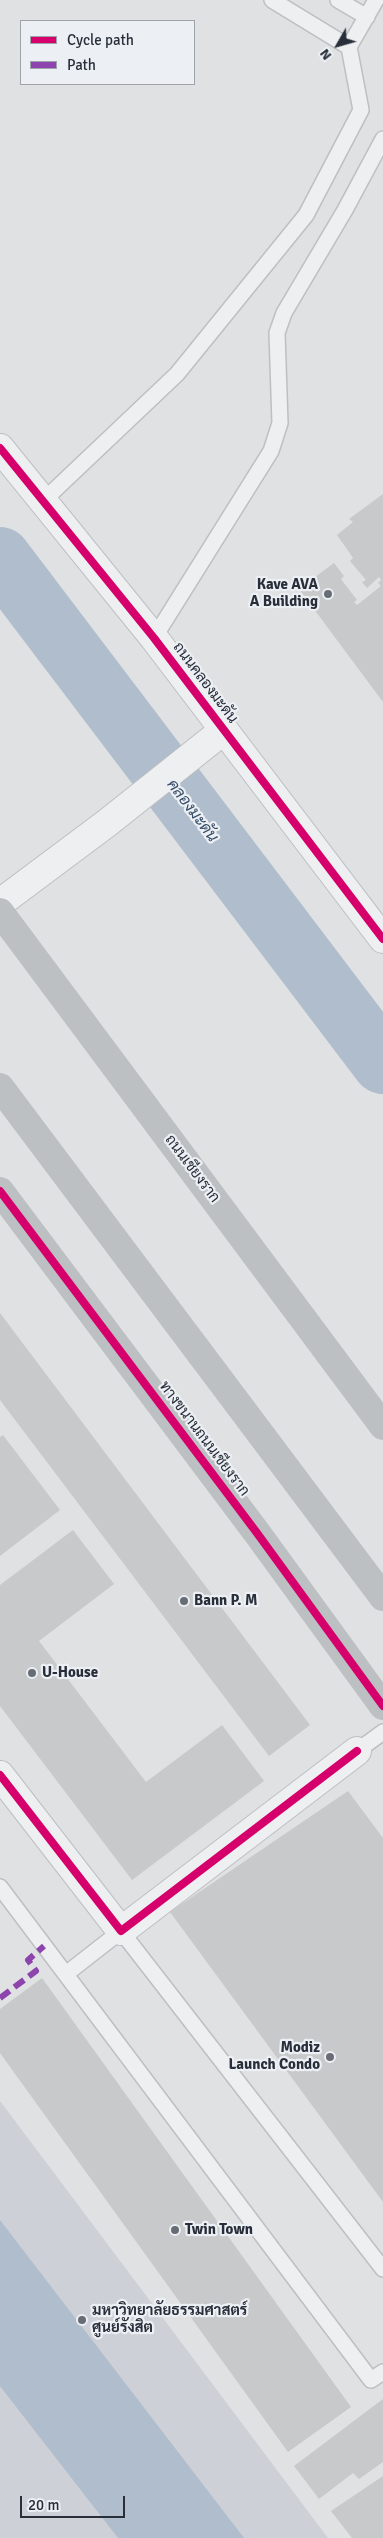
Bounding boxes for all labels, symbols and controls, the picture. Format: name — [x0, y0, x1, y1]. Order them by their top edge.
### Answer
legend — [20, 20, 195, 85]
north arrow — [313, 20, 363, 70]
text: Cycle path — [67, 31, 134, 49]
text: N — [316, 45, 335, 64]
text: Path — [67, 56, 96, 74]
place label: Kave AVA A Building — [250, 576, 318, 611]
marker: Kave AVA A Building — [322, 588, 334, 600]
street label: ถนนคลองมะดัน — [169, 639, 241, 727]
water label: คลองมะดัน — [162, 776, 222, 846]
street label: ถนนเชียงราก — [161, 1132, 223, 1206]
street label: ทางขนานถนนเชียงราก — [155, 1378, 253, 1500]
place label: Bann P. M — [194, 1592, 257, 1610]
marker: Bann P. M — [178, 1595, 190, 1607]
place label: U-House — [42, 1664, 98, 1682]
marker: U-House — [26, 1667, 38, 1679]
place label: Modiz Launch Condo — [228, 2039, 320, 2074]
marker: Modiz Launch Condo — [324, 2051, 336, 2063]
place label: Twin Town — [185, 2221, 253, 2239]
marker: Twin Town — [169, 2224, 181, 2236]
place label: มหาวิทยาลัยธรรมศาสตร์ ศูนย์รังสิต — [92, 2302, 247, 2337]
marker: มหาวิทยาลัยธรรมศาสตร์ ศูนย์รังสิต — [76, 2314, 88, 2326]
scale bar — [22, 2486, 128, 2518]
text: 20 m — [28, 2496, 59, 2514]

